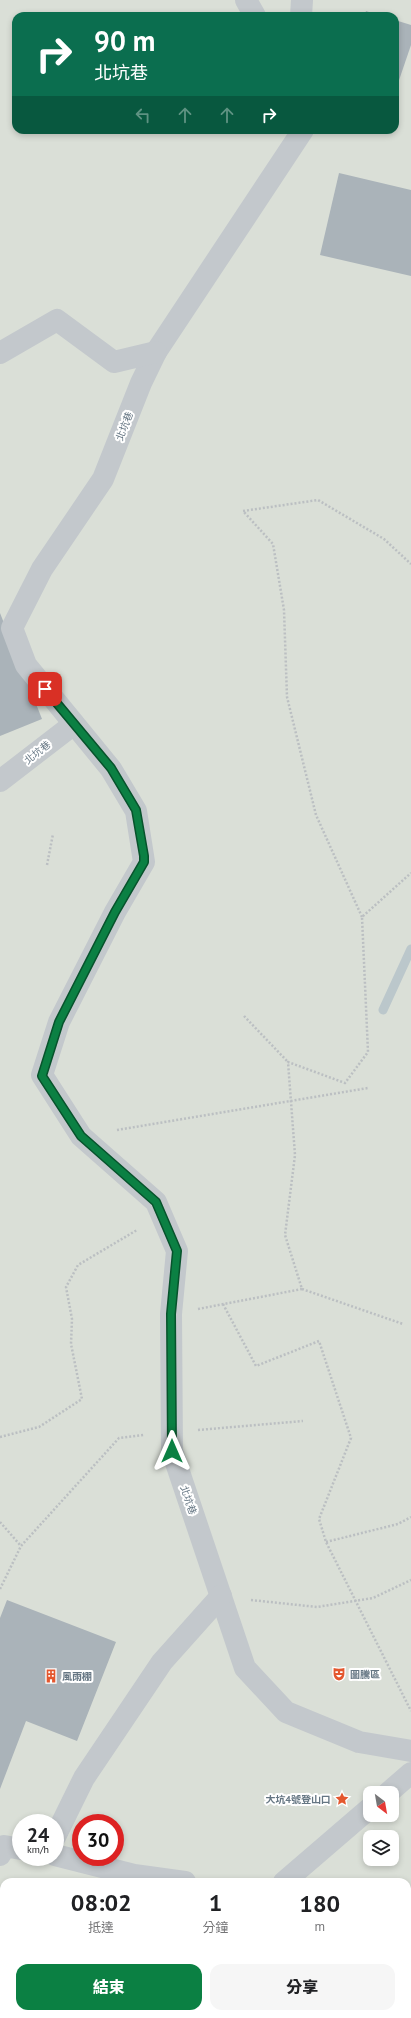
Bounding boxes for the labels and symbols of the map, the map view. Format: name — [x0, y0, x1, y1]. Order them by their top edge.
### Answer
street label: 北坑巷 — [113, 410, 136, 443]
pin — [28, 672, 62, 706]
street label: 北坑巷 — [21, 738, 53, 767]
position arrow — [151, 1430, 193, 1472]
street label: 北坑巷 — [177, 1484, 200, 1516]
theatre icon: 圖騰區 — [331, 1666, 347, 1682]
building icon: 風雨棚 — [43, 1668, 59, 1684]
place label: 圖騰區 — [350, 1668, 380, 1681]
place label: 風雨棚 — [62, 1670, 92, 1683]
north arrow — [363, 1786, 399, 1822]
place icon: 大坑4號登山口 — [334, 1791, 350, 1807]
place label: 大坑4號登山口 — [265, 1793, 331, 1806]
speed limit sign: 30 — [72, 1814, 124, 1866]

